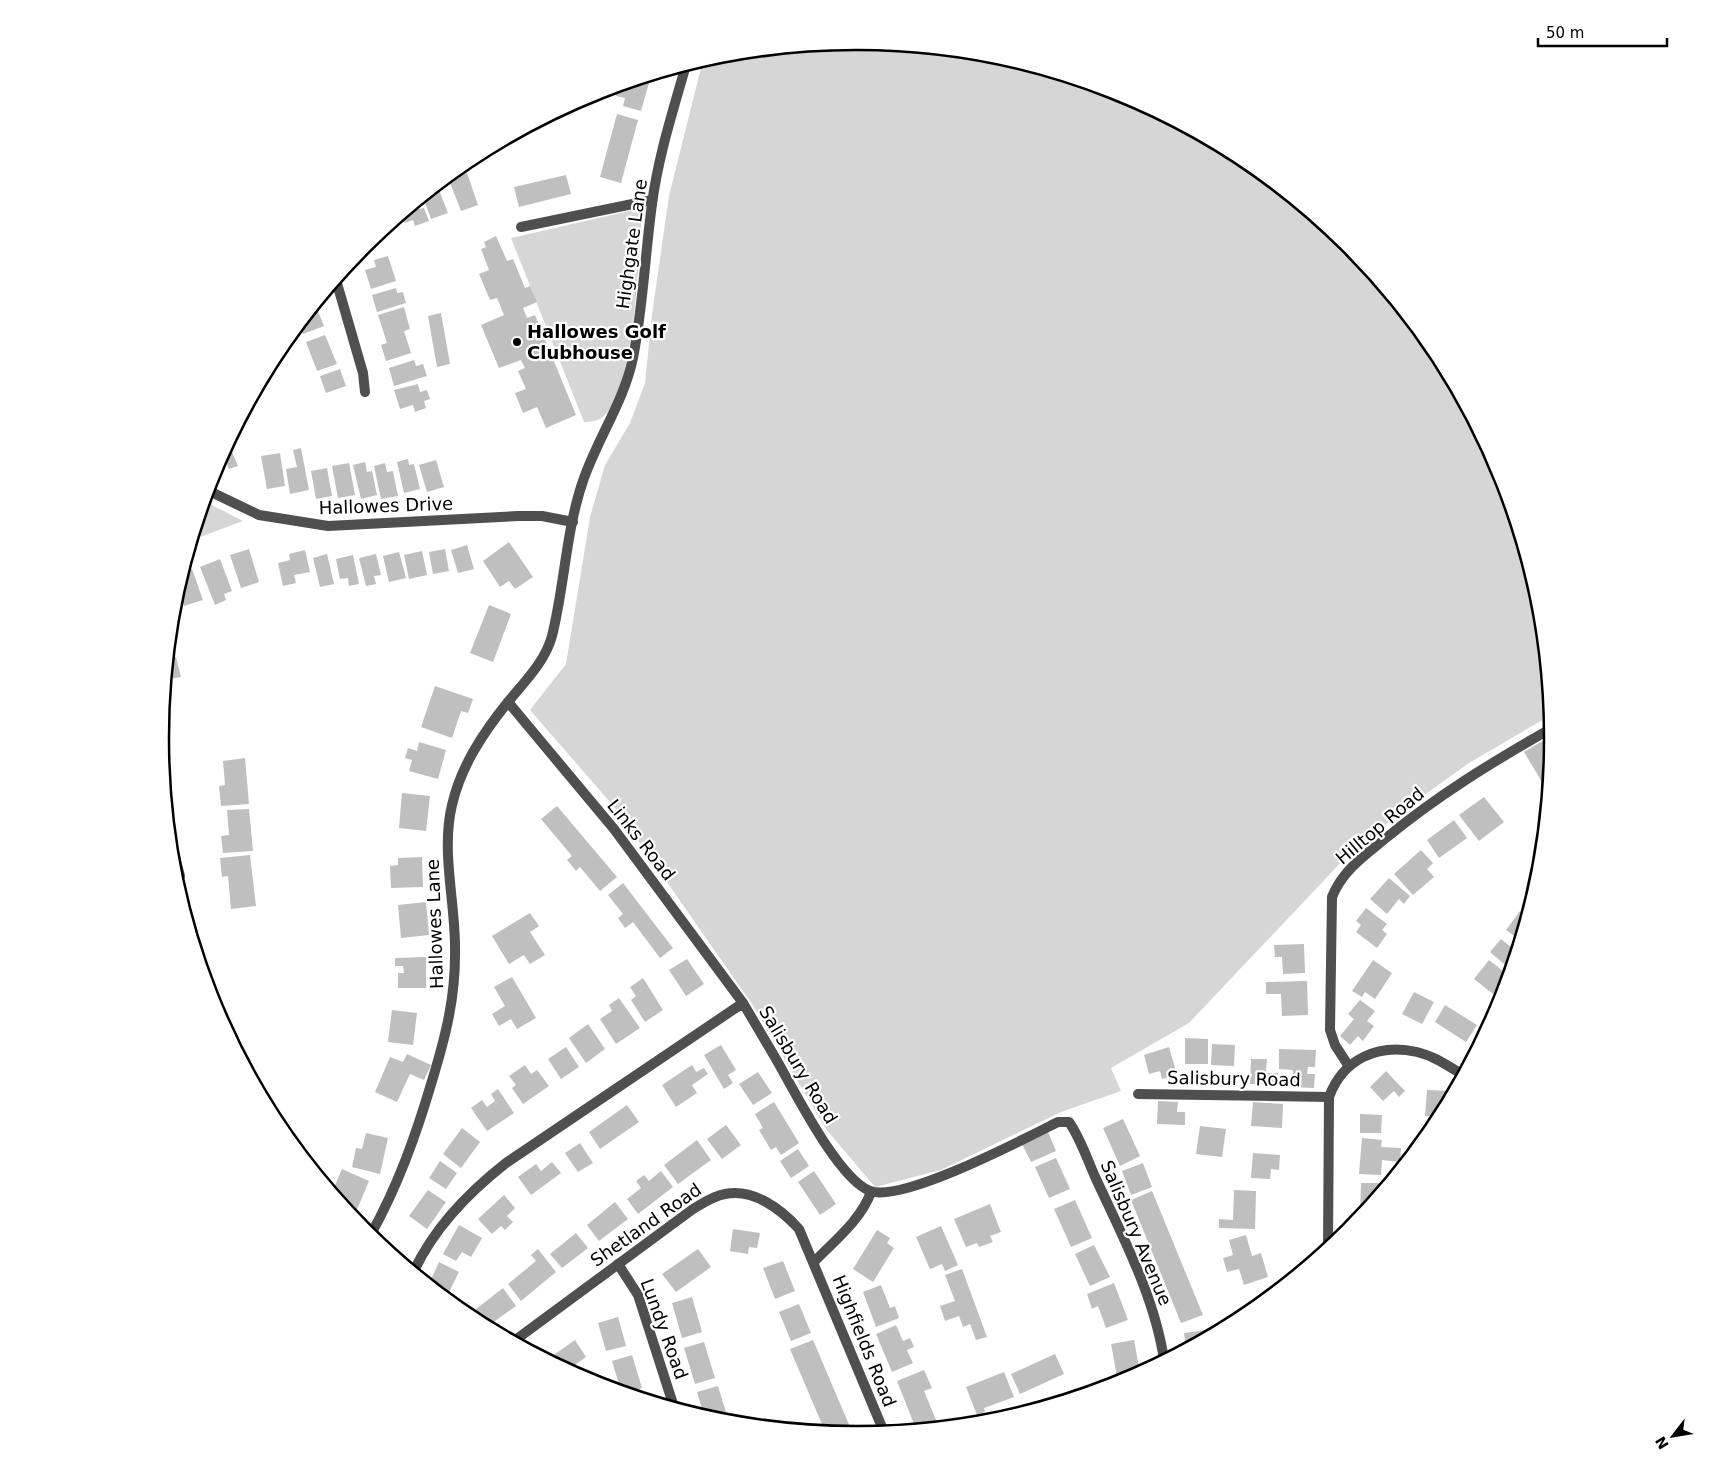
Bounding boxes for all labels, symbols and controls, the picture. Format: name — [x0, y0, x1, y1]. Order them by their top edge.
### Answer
scale bar — [1538, 15, 1667, 47]
text: 50 m — [1546, 24, 1584, 42]
street label: Highgate Lane — [612, 177, 651, 310]
place label: Hallowes Golf Clubhouse — [527, 321, 666, 363]
marker: Hallowes Golf Clubhouse — [511, 336, 523, 348]
street label: Hallowes Drive — [318, 493, 454, 518]
street label: Hilltop Road — [1331, 783, 1428, 869]
street label: Links Road — [603, 795, 680, 884]
street label: Hallowes Lane — [422, 859, 447, 989]
street label: Salisbury Road — [755, 1002, 842, 1127]
street label: Salisbury Road — [1167, 1067, 1301, 1090]
street label: Salisbury Avenue — [1096, 1157, 1176, 1308]
street label: Shetland Road — [586, 1178, 705, 1271]
street label: Highfields Road — [828, 1272, 901, 1410]
street label: Lundy Road — [637, 1276, 692, 1382]
north arrow — [1648, 1411, 1698, 1461]
text: N — [1652, 1434, 1672, 1452]

